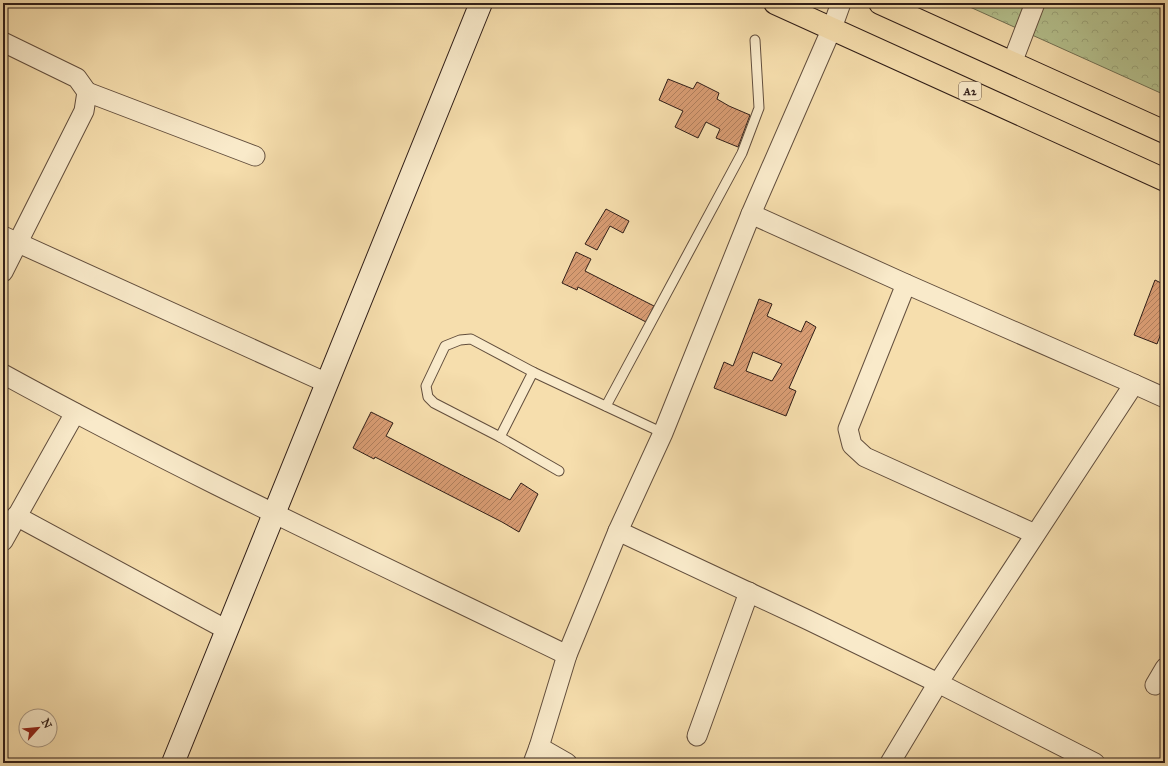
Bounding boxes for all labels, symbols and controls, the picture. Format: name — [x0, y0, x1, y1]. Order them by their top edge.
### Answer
road number: A2 — [959, 82, 981, 100]
north arrow — [18, 708, 58, 748]
text: N — [39, 717, 55, 731]

